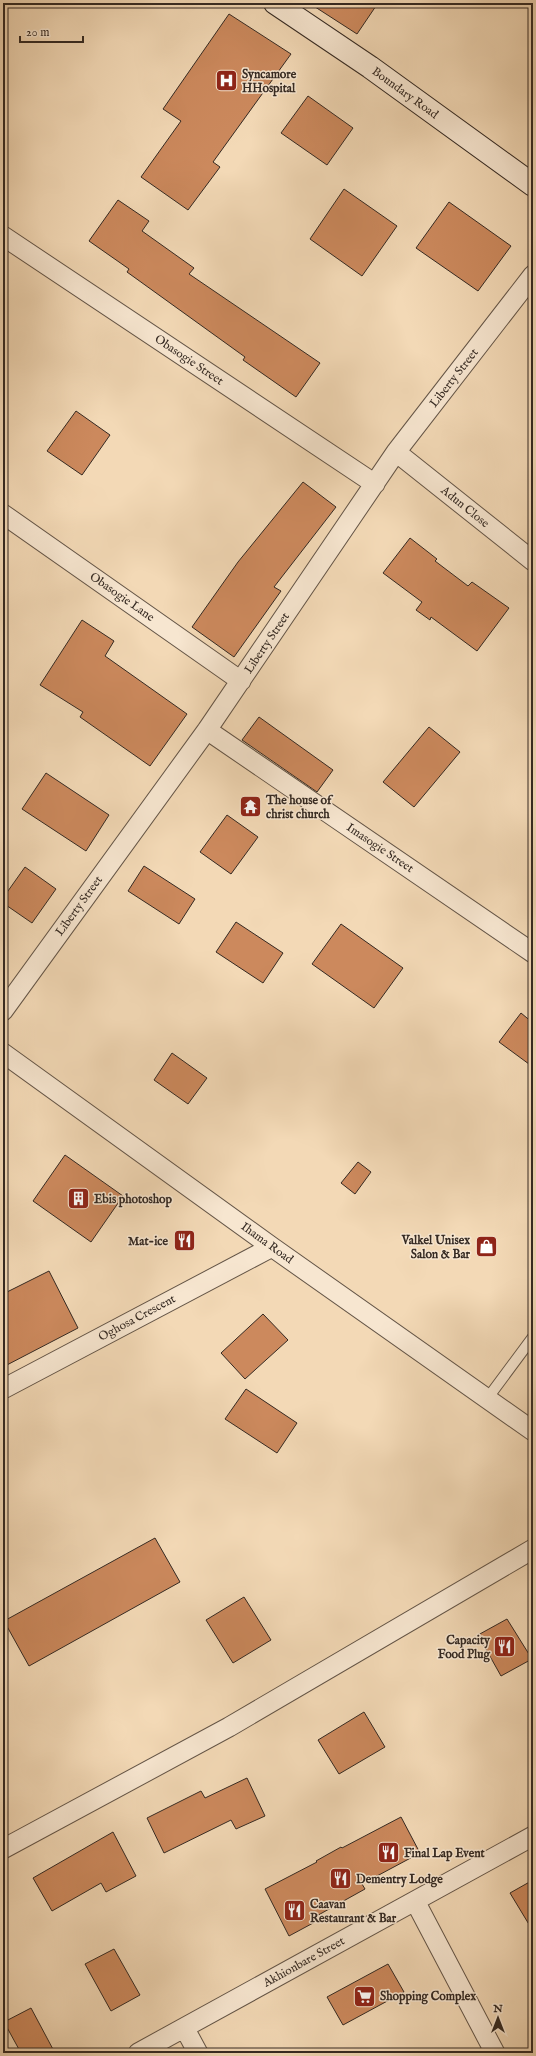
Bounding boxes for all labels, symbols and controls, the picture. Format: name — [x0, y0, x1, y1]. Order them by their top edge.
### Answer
scale bar — [20, 18, 83, 44]
text: 20 m — [26, 25, 49, 40]
street label: Boundary Road — [369, 64, 442, 123]
place label: Syncamore HHospital — [242, 67, 297, 97]
hospital icon: Syncamore HHospital — [213, 68, 239, 94]
street label: Obasogie Street — [152, 331, 226, 389]
street label: Liberty Street — [426, 346, 482, 410]
street label: Adun Close — [437, 482, 493, 531]
street label: Obasogie Lane — [87, 569, 158, 625]
street label: Liberty Street — [241, 610, 293, 676]
place label: The house of christ church — [265, 793, 334, 822]
temple icon: The house of christ church — [237, 794, 263, 820]
street label: Imasogie Street — [344, 820, 416, 876]
street label: Liberty Street — [52, 873, 106, 939]
building icon: Ebis photoshop — [65, 1186, 91, 1212]
place label: Ebis photoshop — [94, 1192, 173, 1208]
street label: Ihama Road — [238, 1219, 297, 1267]
restaurant icon: Mat-ice — [171, 1228, 197, 1254]
place label: Valkel Unisex Salon & Bar — [401, 1233, 471, 1262]
place label: Mat-ice — [128, 1234, 168, 1249]
shop icon: Valkel Unisex Salon & Bar — [473, 1234, 499, 1260]
street label: Oghosa Crescent — [96, 1291, 178, 1345]
place label: Capacity Food Plug — [438, 1633, 491, 1663]
restaurant icon: Capacity Food Plug — [492, 1634, 518, 1660]
restaurant icon: Final Lap Event — [375, 1840, 401, 1866]
place label: Final Lap Event — [404, 1846, 486, 1862]
restaurant icon: Dementry Lodge — [327, 1866, 353, 1892]
place label: Dementry Lodge — [356, 1872, 443, 1888]
place label: Caavan Restaurant & Bar — [310, 1897, 397, 1926]
restaurant icon: Caavan Restaurant & Bar — [282, 1898, 308, 1924]
street label: Akhionbare Street — [260, 1933, 347, 1991]
supermarket icon: Shopping Complex — [351, 1983, 377, 2009]
place label: Shopping Complex — [380, 1989, 476, 2005]
north arrow — [478, 1998, 518, 2038]
text: N — [492, 2002, 503, 2016]

